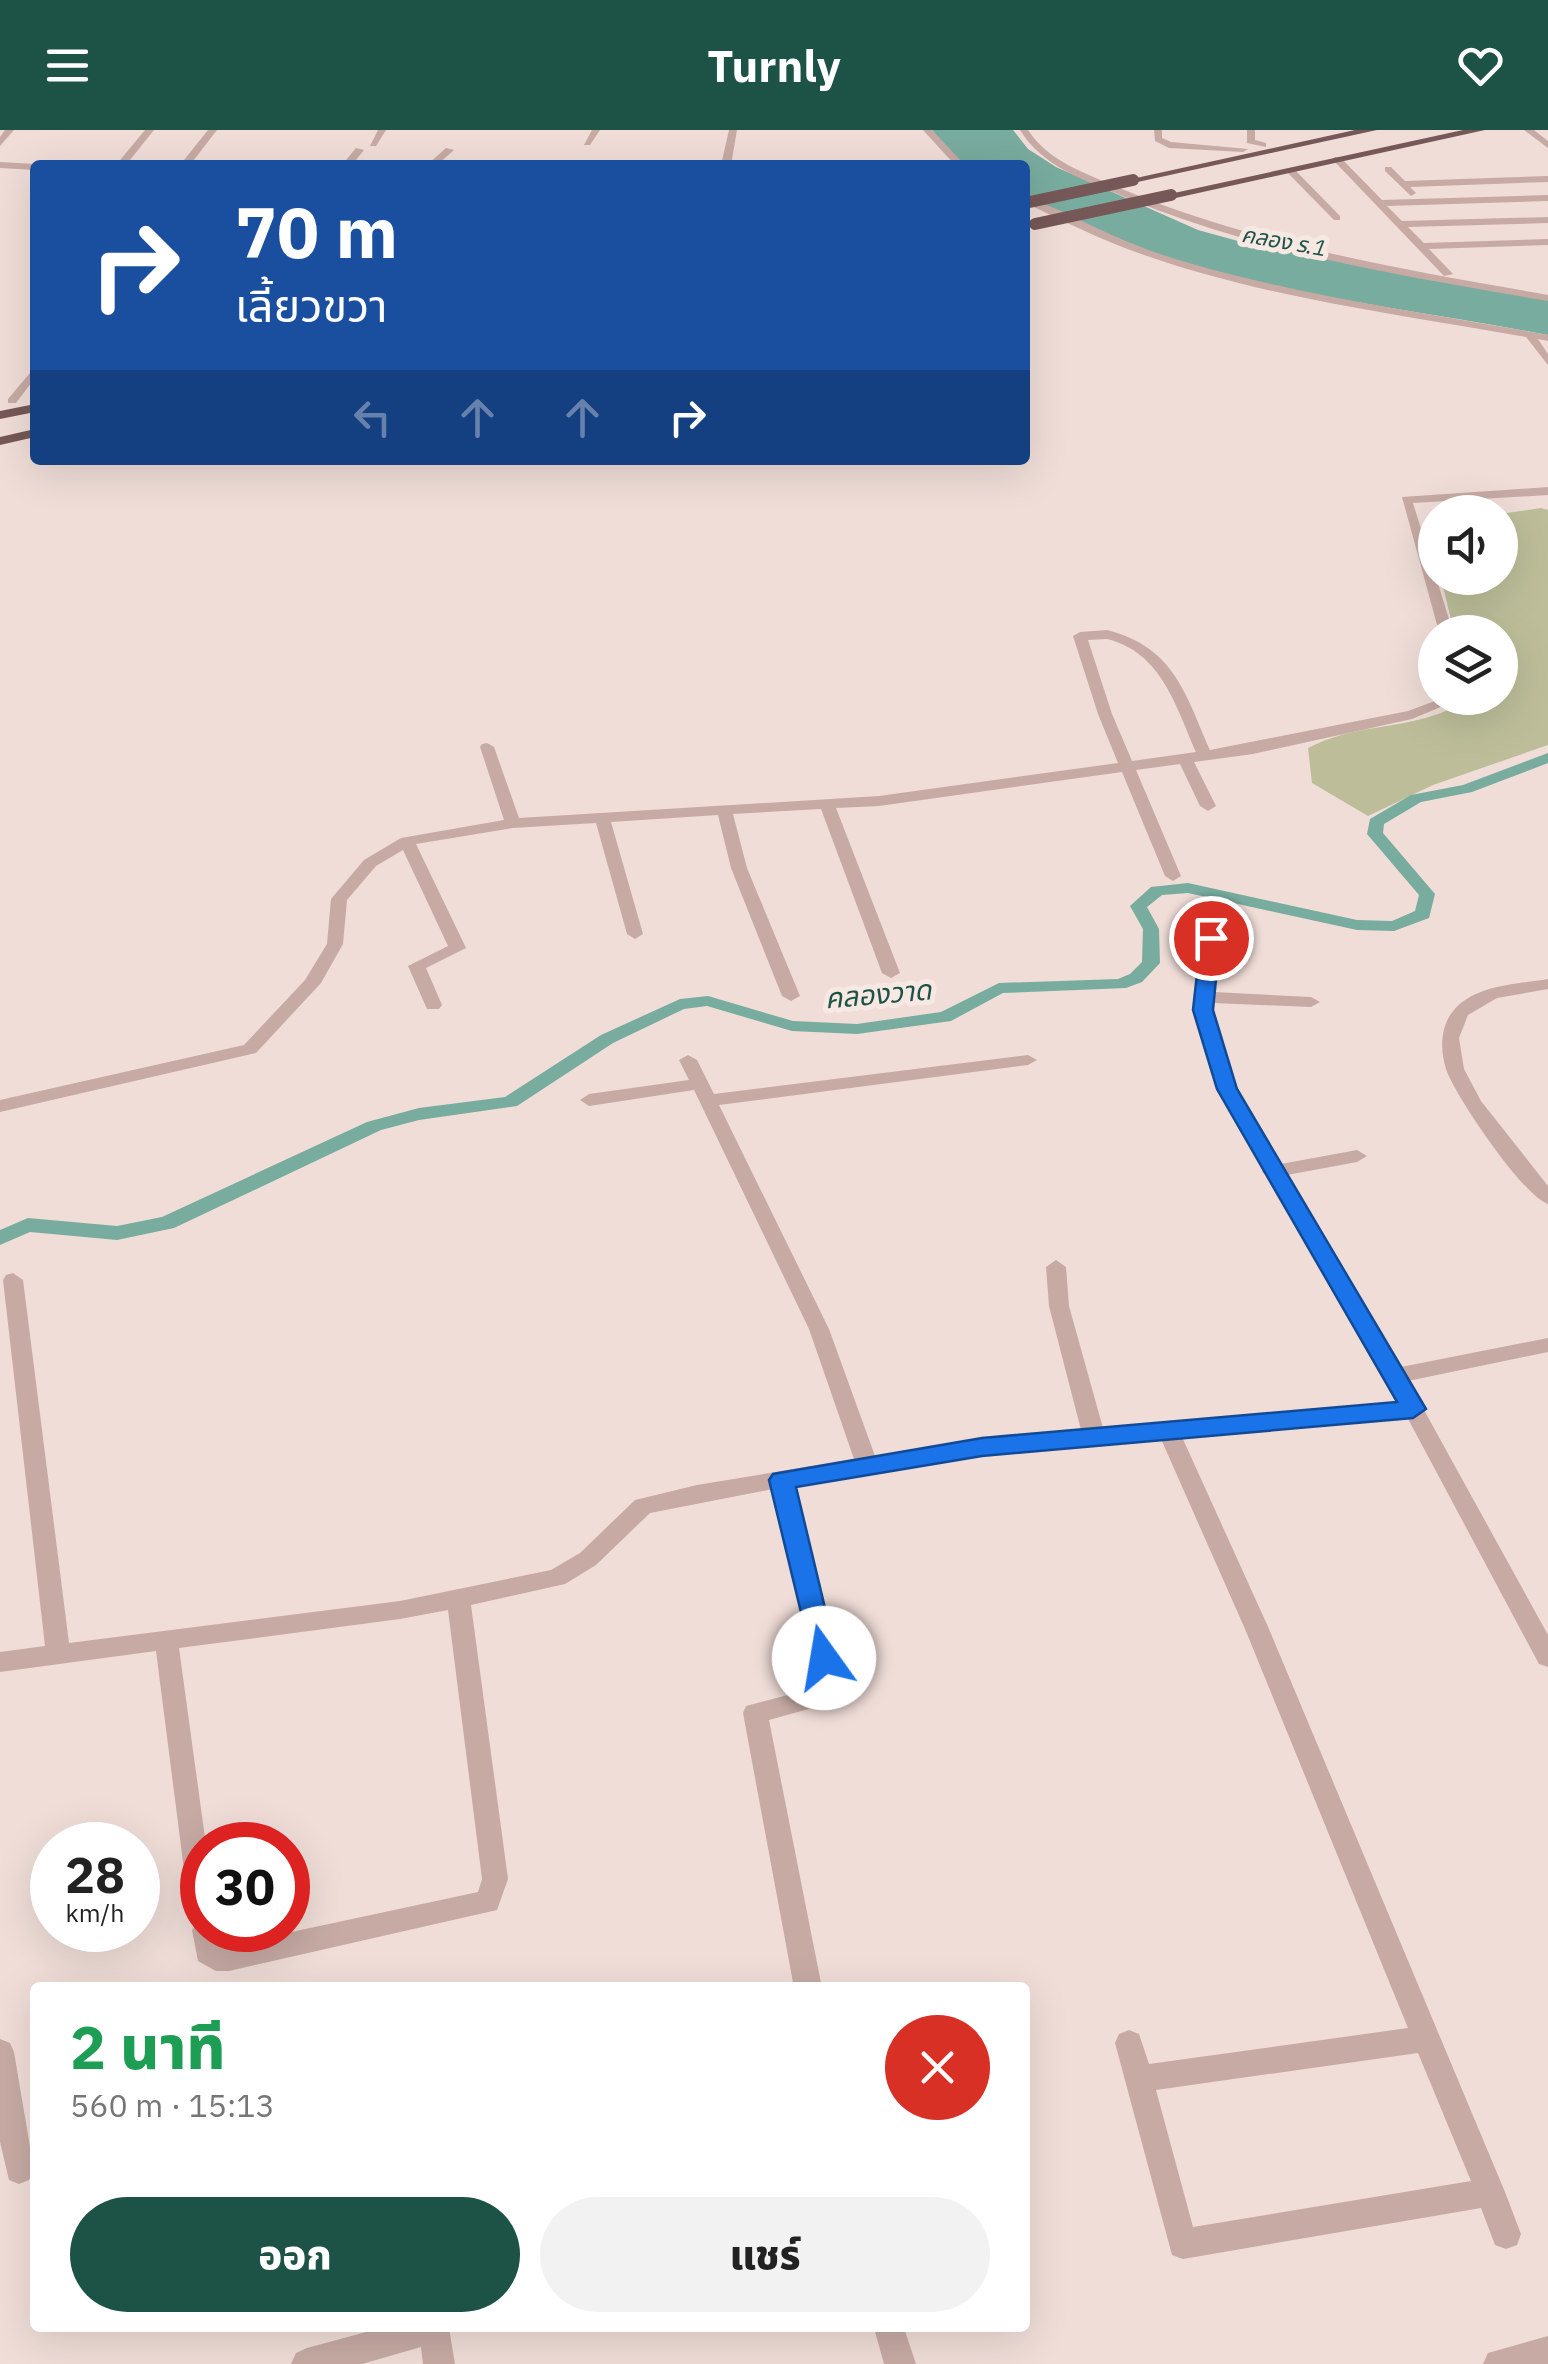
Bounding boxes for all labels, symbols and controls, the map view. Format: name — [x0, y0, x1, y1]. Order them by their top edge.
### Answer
text: Turnly — [707, 36, 841, 94]
icon: menu — [40, 38, 95, 93]
icon: heart — [1453, 38, 1508, 93]
text: 70 m — [235, 186, 398, 277]
icon: right — [70, 200, 200, 330]
water label: คลอง ร.1 — [1239, 219, 1329, 262]
text: เลี้ยวขวา — [235, 276, 387, 334]
icon: left — [345, 390, 400, 445]
icon: ahead — [450, 390, 505, 445]
icon: ahead — [555, 390, 610, 445]
icon: right — [660, 390, 715, 445]
map controls — [1418, 495, 1518, 715]
button: sound — [1418, 495, 1518, 595]
button: layers — [1418, 615, 1518, 715]
pin — [1169, 896, 1254, 981]
icon: arrive — [1184, 911, 1239, 966]
water label: คลองวาด — [823, 970, 933, 1017]
position arrow — [772, 1606, 876, 1710]
speed limit sign: 30 — [180, 1822, 310, 1952]
text: 28 — [65, 1842, 125, 1907]
text: km/h — [66, 1896, 124, 1929]
text: 2 นาที — [70, 2007, 225, 2086]
button: close — [885, 2015, 990, 2120]
text: 560 m · 15:13 — [70, 2084, 275, 2126]
button: ออก — [70, 2197, 520, 2312]
button: แชร์ — [540, 2197, 990, 2312]

